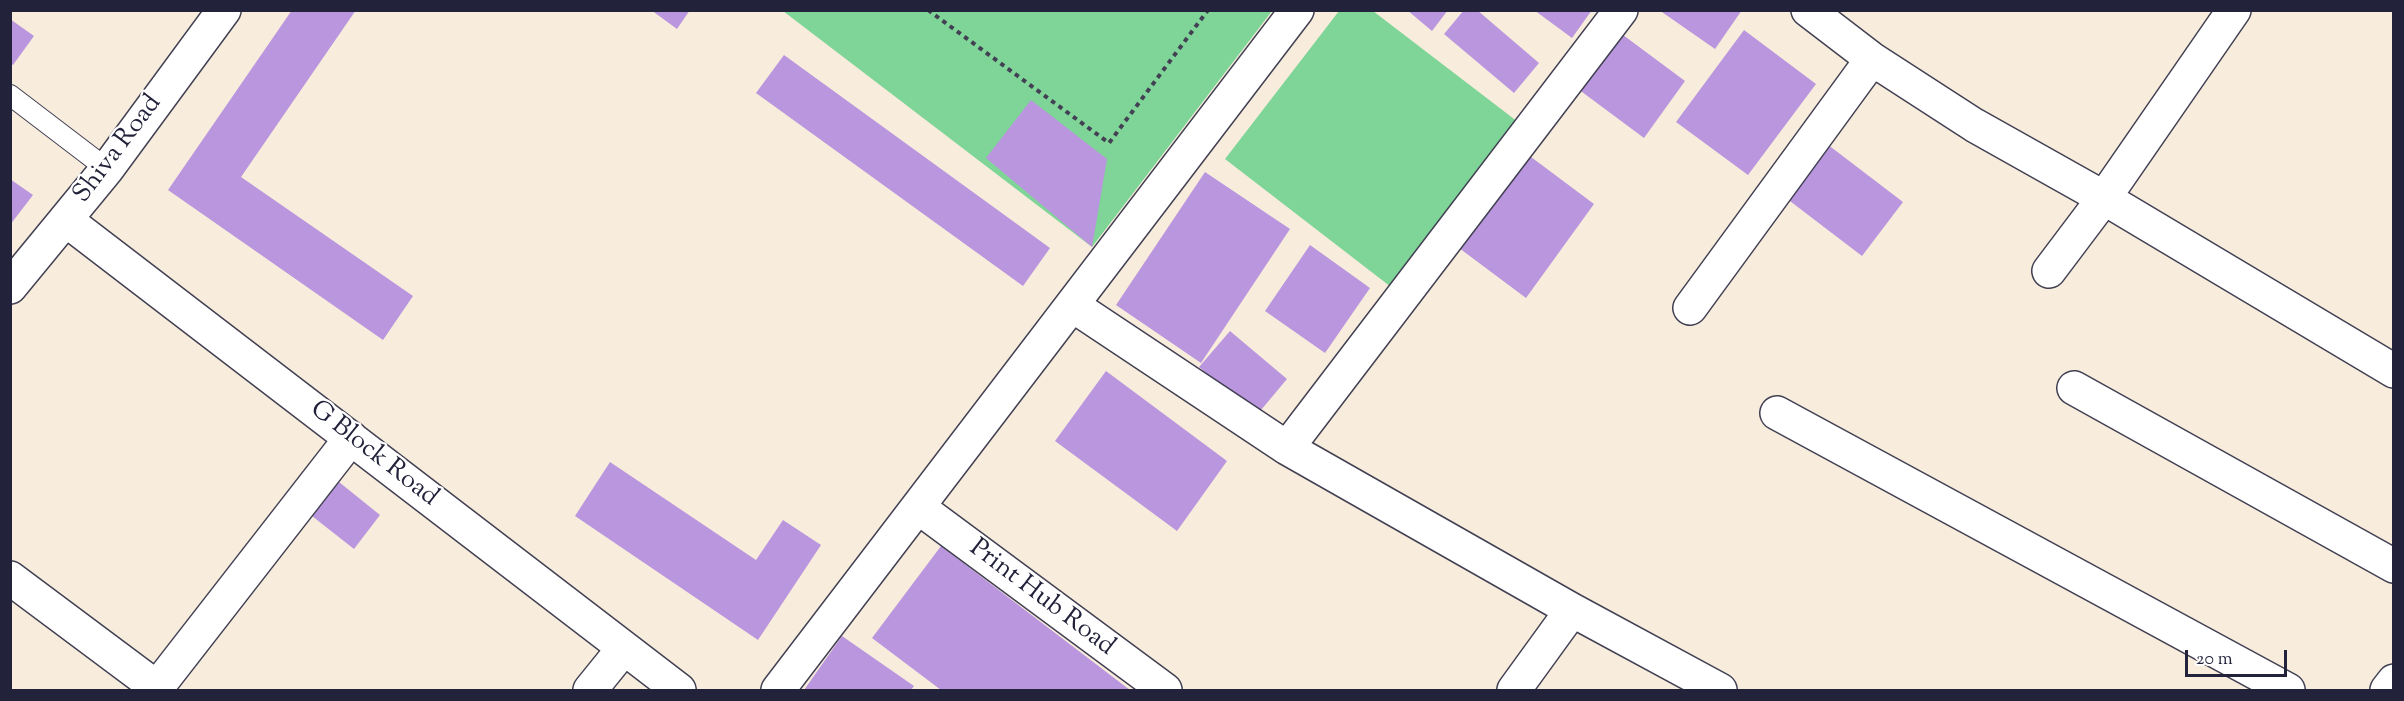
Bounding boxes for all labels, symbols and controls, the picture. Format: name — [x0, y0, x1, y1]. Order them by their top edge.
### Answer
street label: Shiva Road — [68, 90, 170, 210]
street label: G Block Road — [303, 395, 443, 515]
street label: Print Hub Road — [962, 534, 1120, 664]
scale bar — [2188, 638, 2290, 676]
text: 20 m — [2196, 647, 2233, 673]

